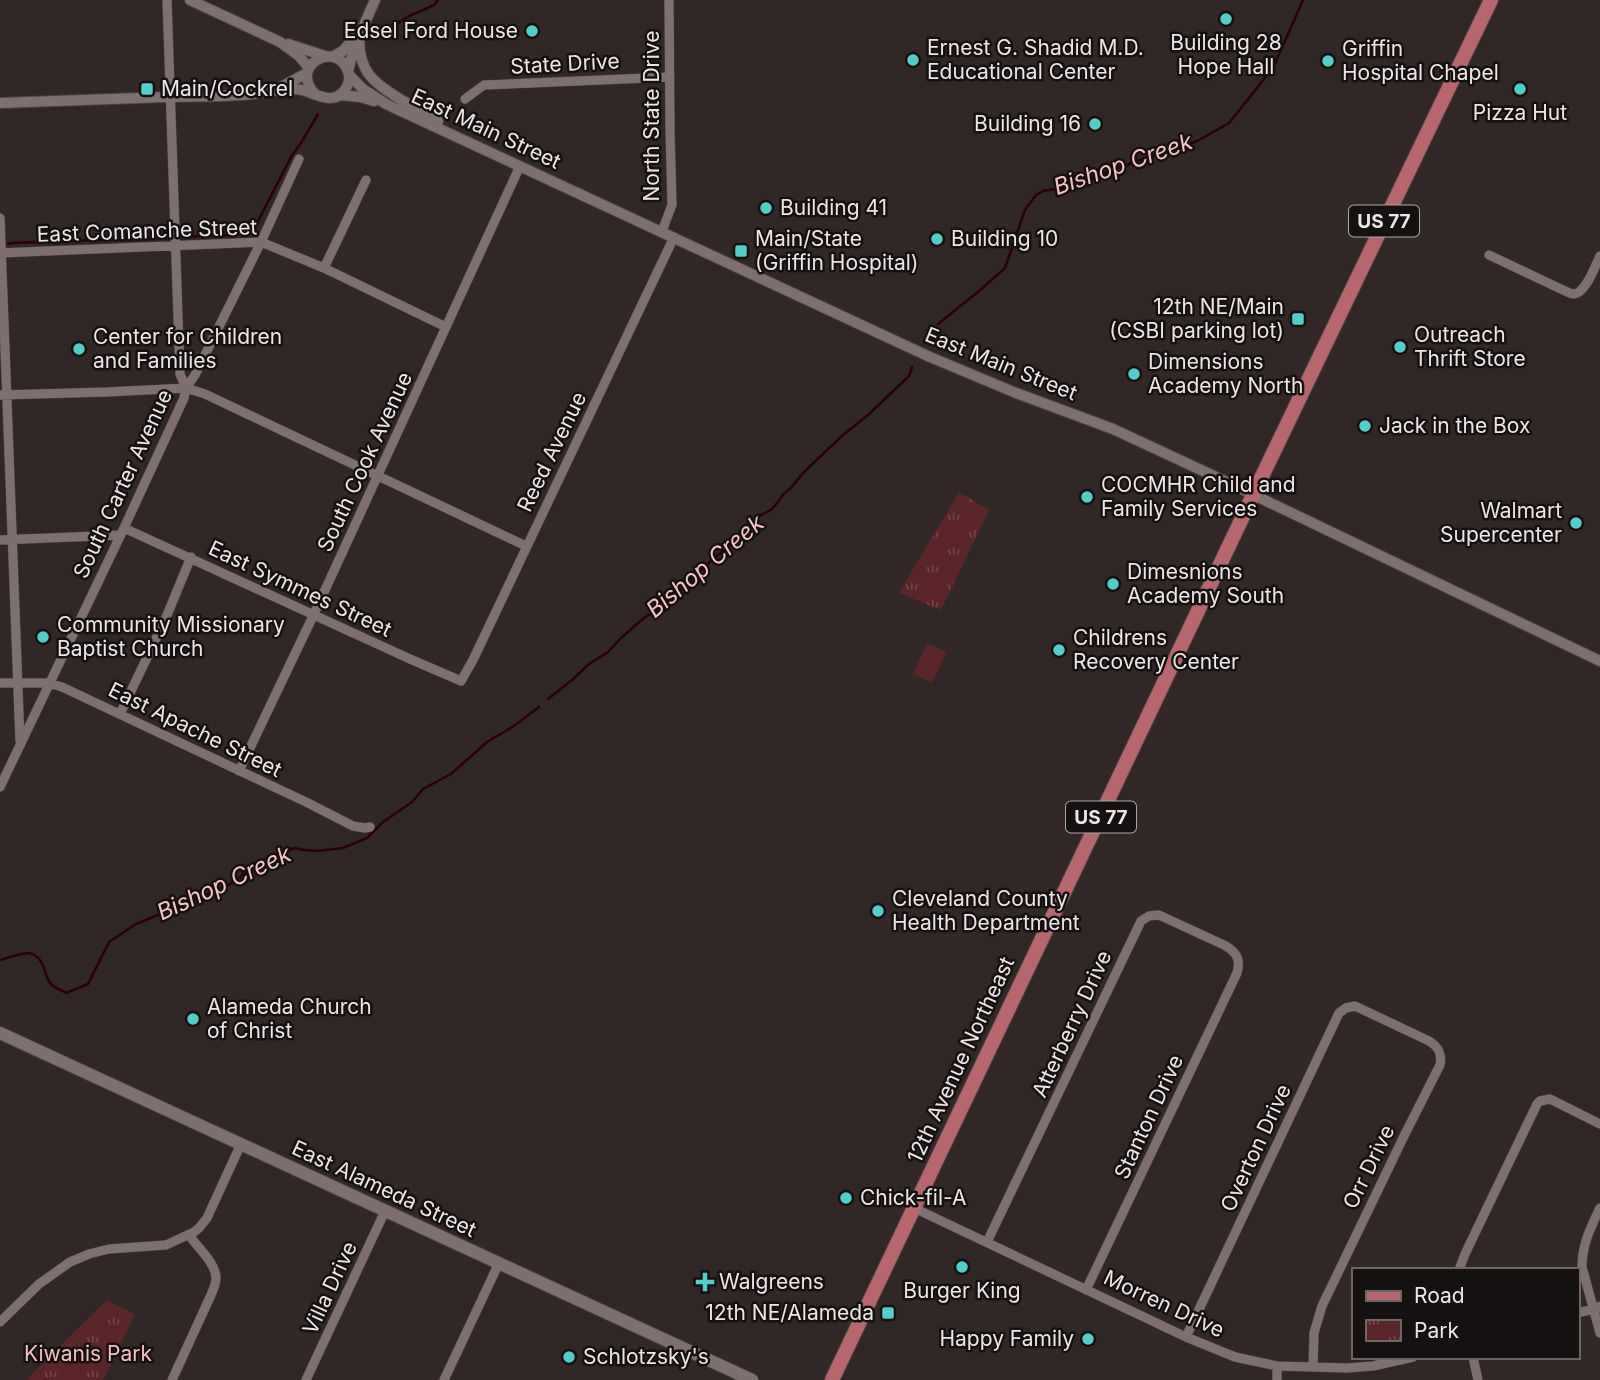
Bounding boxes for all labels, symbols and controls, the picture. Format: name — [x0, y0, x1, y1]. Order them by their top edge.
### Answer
marker: Building 28 Hope Hall — [1218, 11, 1234, 27]
place label: Edsel Ford House — [344, 18, 518, 43]
marker: Edsel Ford House — [524, 23, 540, 39]
street label: North State Drive — [639, 30, 664, 202]
place label: Building 28 Hope Hall — [1170, 30, 1282, 79]
place label: Ernest G. Shadid M.D. Educational Center — [927, 35, 1144, 84]
place label: Griffin Hospital Chapel — [1342, 36, 1499, 85]
street label: State Drive — [510, 48, 620, 79]
marker: Ernest G. Shadid M.D. Educational Center — [905, 52, 921, 68]
marker: Griffin Hospital Chapel — [1320, 53, 1336, 69]
place label: Main/Cockrel — [161, 76, 293, 101]
marker: Main/Cockrel — [139, 81, 155, 97]
marker: Pizza Hut — [1512, 81, 1528, 97]
street label: East Main Street — [408, 83, 565, 174]
place label: Pizza Hut — [1473, 100, 1567, 125]
place label: Building 16 — [974, 111, 1081, 136]
marker: Building 16 — [1087, 116, 1103, 132]
water label: Bishop Creek — [1050, 127, 1196, 201]
place label: Building 41 — [780, 195, 887, 220]
marker: Building 41 — [758, 200, 774, 216]
road number: US 77 — [1349, 206, 1419, 236]
street label: East Comanche Street — [36, 214, 258, 247]
place label: Main/State (Griffin Hospital) — [755, 226, 919, 275]
place label: Building 10 — [951, 226, 1058, 251]
marker: Building 10 — [929, 231, 945, 247]
marker: Main/State (Griffin Hospital) — [733, 243, 749, 259]
place label: 12th NE/Main (CSBI parking lot) — [1109, 294, 1284, 343]
marker: 12th NE/Main (CSBI parking lot) — [1290, 311, 1306, 327]
street label: East Main Street — [922, 322, 1081, 405]
place label: Outreach Thrift Store — [1414, 322, 1526, 371]
place label: Center for Children and Families — [93, 324, 282, 373]
marker: Outreach Thrift Store — [1392, 339, 1408, 355]
marker: Center for Children and Families — [71, 341, 87, 357]
place label: Dimensions Academy North — [1148, 349, 1303, 398]
marker: Dimensions Academy North — [1126, 366, 1142, 382]
street label: South Cook Avenue — [312, 368, 417, 556]
street label: South Carter Avenue — [68, 385, 177, 582]
street label: Reed Avenue — [512, 388, 591, 516]
place label: Jack in the Box — [1379, 413, 1530, 438]
marker: Jack in the Box — [1357, 418, 1373, 434]
place label: COCMHR Child and Family Services — [1101, 472, 1296, 521]
marker: COCMHR Child and Family Services — [1079, 489, 1095, 505]
place label: Walmart Supercenter — [1440, 498, 1562, 547]
water label: Bishop Creek — [640, 508, 770, 623]
marker: Walmart Supercenter — [1568, 515, 1584, 531]
street label: East Symmes Street — [205, 535, 396, 642]
place label: Dimesnions Academy South — [1127, 559, 1284, 608]
marker: Dimesnions Academy South — [1105, 576, 1121, 592]
place label: Community Missionary Baptist Church — [57, 612, 285, 661]
place label: Childrens Recovery Center — [1073, 625, 1239, 674]
marker: Community Missionary Baptist Church — [35, 629, 51, 645]
marker: Childrens Recovery Center — [1051, 642, 1067, 658]
street label: East Apache Street — [105, 677, 286, 782]
road number: US 77 — [1066, 802, 1136, 832]
water label: Bishop Creek — [152, 840, 296, 926]
place label: Cleveland County Health Department — [892, 886, 1080, 935]
marker: Cleveland County Health Department — [870, 903, 886, 919]
street label: Atterberry Drive — [1027, 946, 1116, 1101]
street label: 12th Avenue Northeast — [902, 953, 1019, 1167]
place label: Alameda Church of Christ — [207, 994, 372, 1043]
marker: Alameda Church of Christ — [185, 1011, 201, 1027]
street label: Stanton Drive — [1109, 1051, 1188, 1183]
street label: Overton Drive — [1215, 1080, 1296, 1215]
street label: Orr Drive — [1338, 1121, 1400, 1213]
street label: East Alameda Street — [288, 1135, 480, 1242]
place label: Chick-fil-A — [860, 1185, 966, 1210]
marker: Chick-fil-A — [838, 1190, 854, 1206]
street label: Villa Drive — [297, 1237, 362, 1338]
marker: Burger King — [954, 1259, 970, 1275]
street label: Morren Drive — [1100, 1265, 1228, 1342]
legend — [1352, 1268, 1579, 1359]
place label: Walgreens — [719, 1269, 824, 1294]
marker: Walgreens — [697, 1274, 713, 1290]
place label: Burger King — [903, 1278, 1021, 1303]
text: Road — [1414, 1283, 1465, 1308]
place label: 12th NE/Alameda — [705, 1300, 874, 1325]
marker: 12th NE/Alameda — [880, 1305, 896, 1321]
text: Park — [1414, 1318, 1459, 1343]
place label: Happy Family — [939, 1326, 1074, 1351]
marker: Happy Family — [1080, 1331, 1096, 1347]
park label: Kiwanis Park — [24, 1341, 152, 1366]
place label: Schlotzsky's — [583, 1344, 709, 1369]
marker: Schlotzsky's — [561, 1349, 577, 1365]

